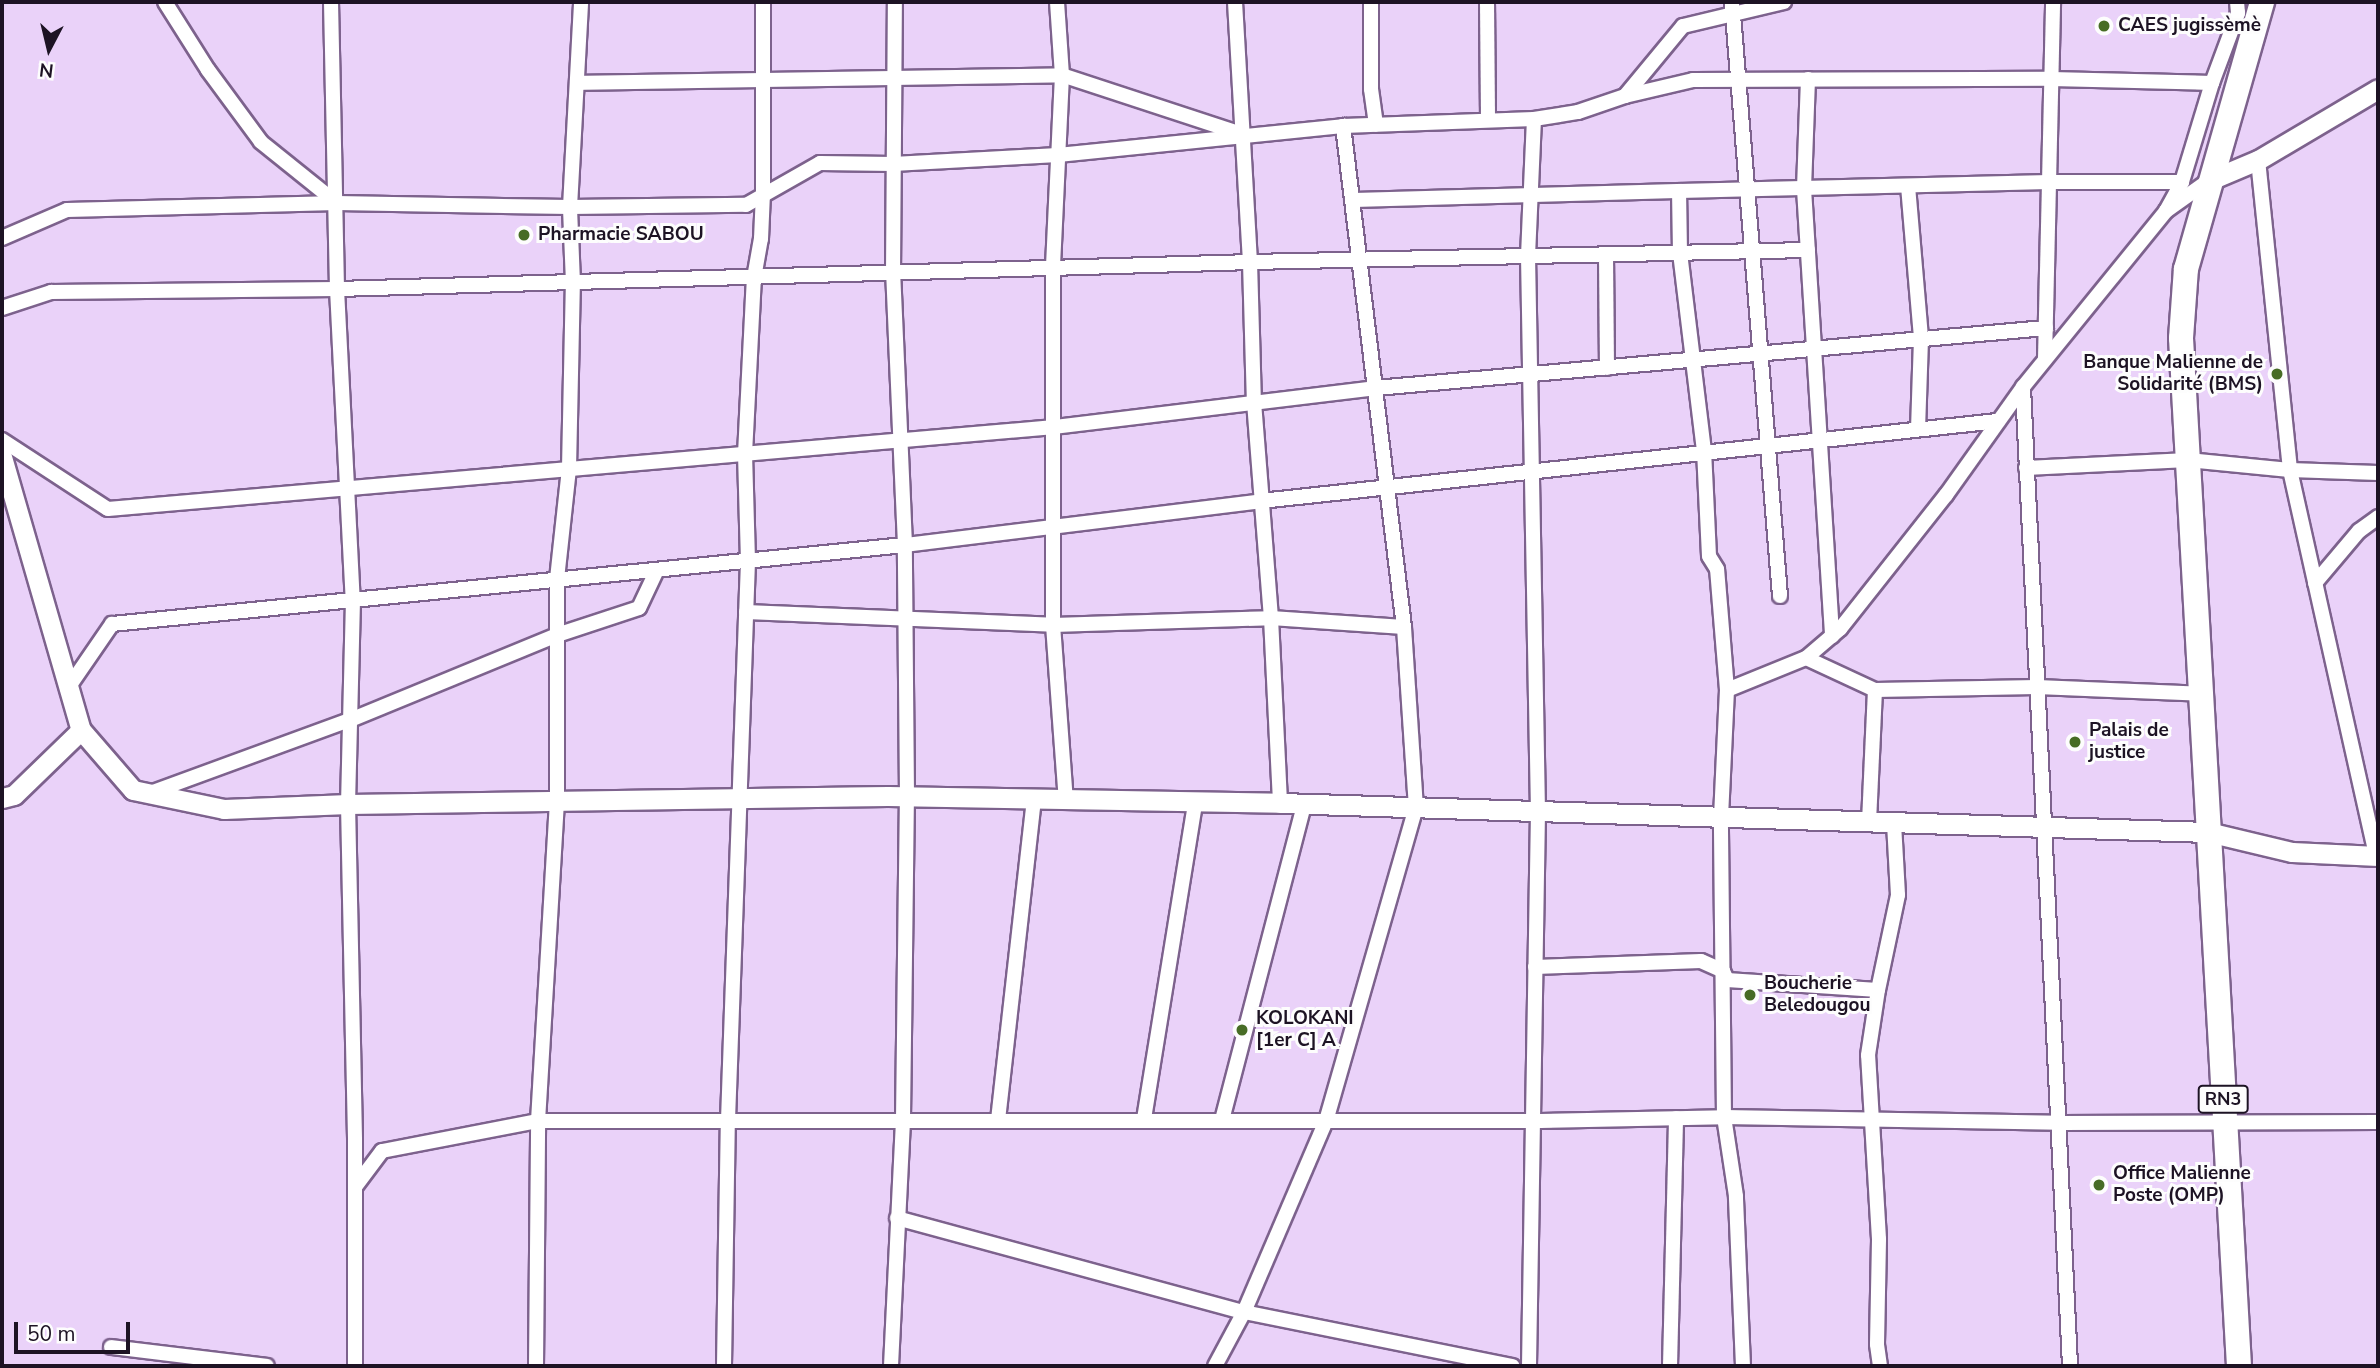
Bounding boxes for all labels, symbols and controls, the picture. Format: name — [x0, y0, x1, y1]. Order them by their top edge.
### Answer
north arrow — [14, 14, 84, 84]
place label: CAES jugissèmè — [2118, 15, 2261, 37]
marker: CAES jugissèmè — [2096, 18, 2112, 34]
text: N — [38, 56, 55, 84]
place label: Pharmacie SABOU — [538, 224, 704, 246]
marker: Pharmacie SABOU — [516, 227, 532, 243]
place label: Banque Malienne de Solidarité (BMS) — [2083, 352, 2263, 396]
marker: Banque Malienne de Solidarité (BMS) — [2269, 366, 2285, 382]
place label: Palais de justice — [2089, 720, 2169, 764]
marker: Palais de justice — [2067, 734, 2083, 750]
place label: Boucherie Beledougou — [1764, 973, 1870, 1017]
marker: Boucherie Beledougou — [1742, 987, 1758, 1003]
place label: KOLOKANI [1er C] A — [1256, 1008, 1354, 1052]
marker: KOLOKANI [1er C] A — [1234, 1022, 1250, 1038]
road number: RN3 — [2197, 1084, 2249, 1114]
place label: Office Malienne Poste (OMP) — [2113, 1163, 2251, 1207]
marker: Office Malienne Poste (OMP) — [2091, 1177, 2107, 1193]
scale bar — [18, 1308, 133, 1352]
text: 50 m — [27, 1320, 76, 1348]

